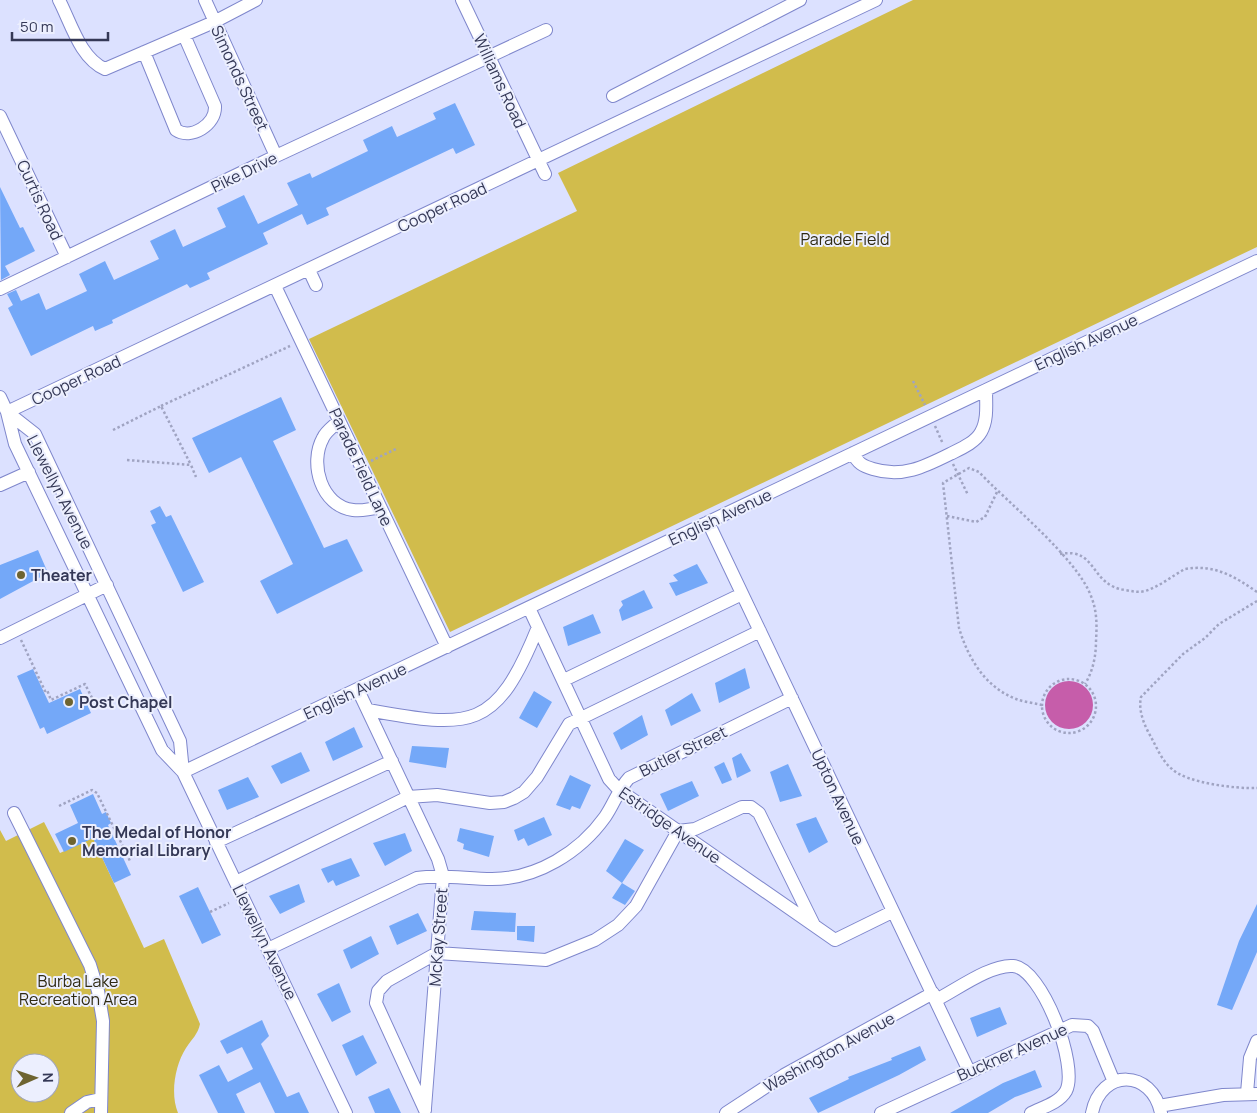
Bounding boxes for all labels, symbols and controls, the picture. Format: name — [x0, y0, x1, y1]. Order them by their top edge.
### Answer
scale bar — [12, 10, 109, 42]
text: 50 m — [20, 16, 54, 37]
street label: Simonds Street — [206, 22, 274, 134]
street label: Williams Road — [469, 30, 531, 132]
street label: Pike Drive — [207, 147, 281, 197]
street label: Curtis Road — [12, 156, 68, 244]
street label: Cooper Road — [394, 177, 490, 237]
park label: Parade Field — [801, 228, 889, 250]
street label: English Avenue — [1031, 308, 1141, 376]
street label: Cooper Road — [28, 350, 124, 410]
street label: Parade Field Lane — [324, 404, 398, 530]
street label: Llewellyn Avenue — [22, 431, 98, 553]
street label: English Avenue — [665, 483, 775, 551]
place label: Theater — [31, 564, 92, 586]
marker: Theater — [15, 569, 27, 581]
street label: English Avenue — [300, 657, 410, 725]
place label: Post Chapel — [79, 691, 173, 713]
marker: Post Chapel — [63, 696, 75, 708]
street label: Butler Street — [636, 720, 730, 782]
street label: Upton Avenue — [806, 745, 870, 849]
street label: Estridge Avenue — [615, 782, 725, 868]
place label: The Medal of Honor Memorial Library — [82, 821, 231, 861]
marker: The Medal of Honor Memorial Library — [66, 835, 78, 847]
street label: Llewellyn Avenue — [228, 881, 302, 1003]
street label: McKay Street — [424, 887, 452, 987]
park label: Burba Lake Recreation Area — [19, 970, 137, 1010]
street label: Washington Avenue — [759, 1007, 899, 1097]
street label: Buckner Avenue — [953, 1018, 1071, 1086]
north arrow — [10, 1053, 60, 1103]
text: N — [39, 1072, 58, 1083]

